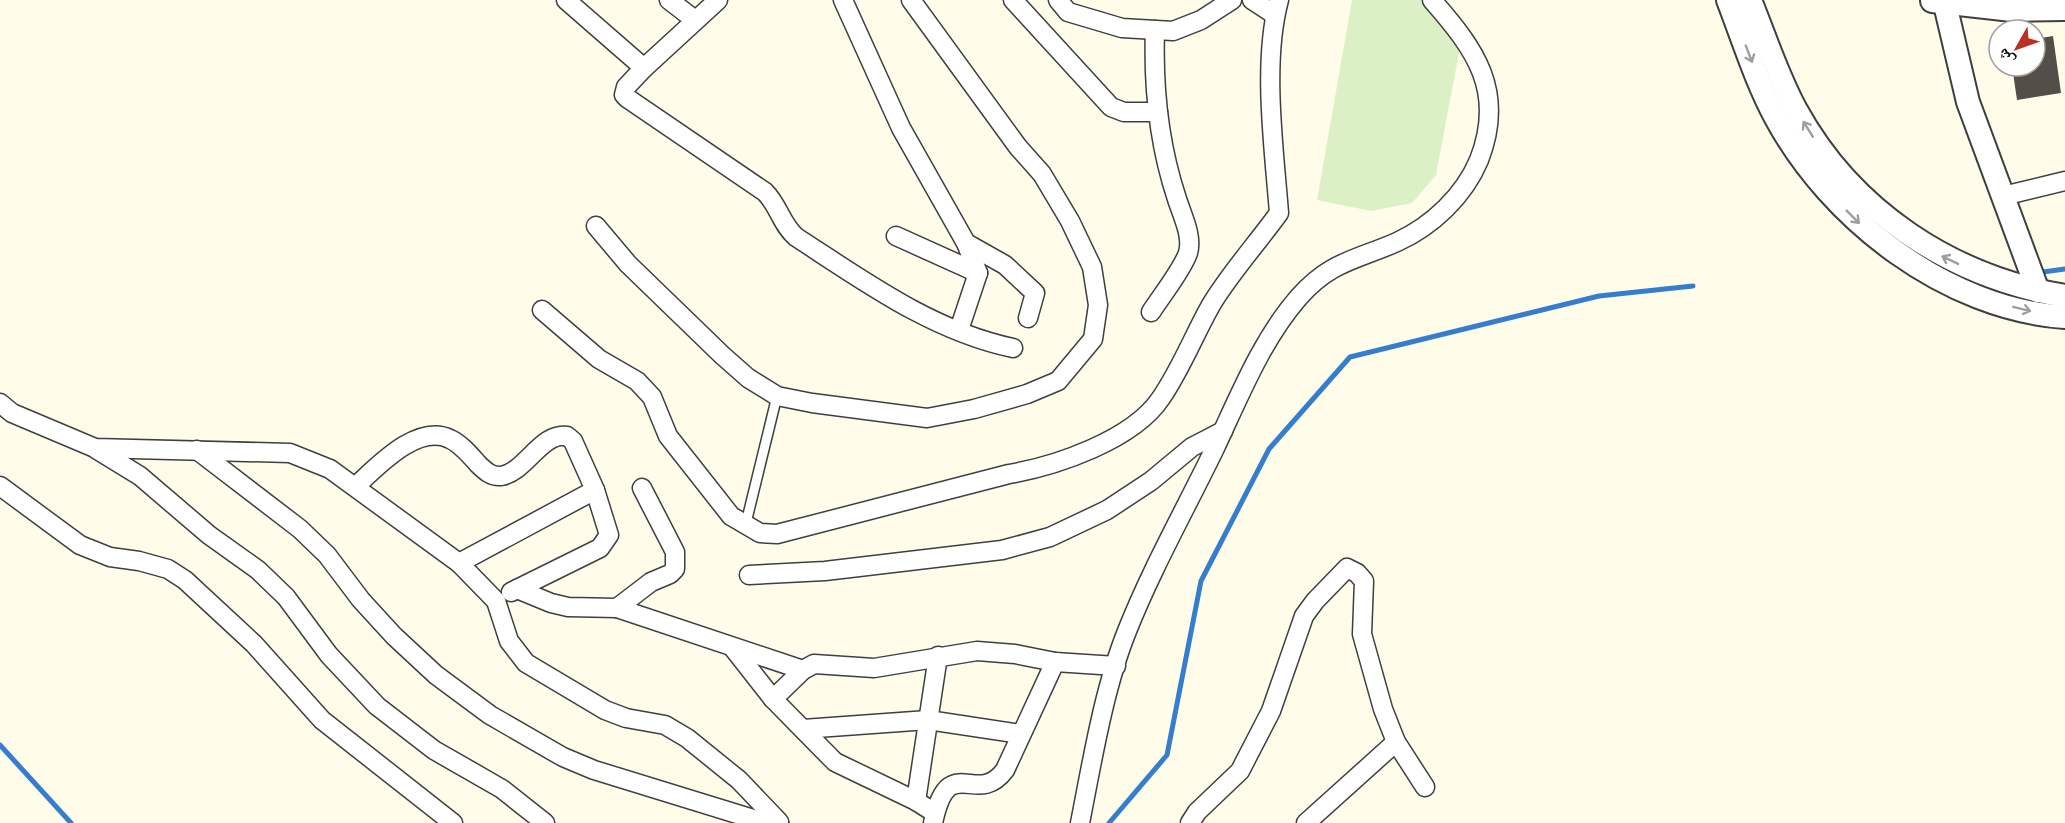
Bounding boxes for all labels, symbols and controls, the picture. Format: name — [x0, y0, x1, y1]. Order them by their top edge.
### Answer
north arrow — [1987, 18, 2047, 78]
one-way arrow — [1744, 45, 1755, 63]
text: ش — [1993, 45, 2019, 70]
one-way arrow — [1801, 121, 1814, 138]
one-way arrow — [1845, 210, 1860, 225]
one-way arrow — [1941, 253, 1959, 265]
one-way arrow — [2012, 304, 2031, 316]

